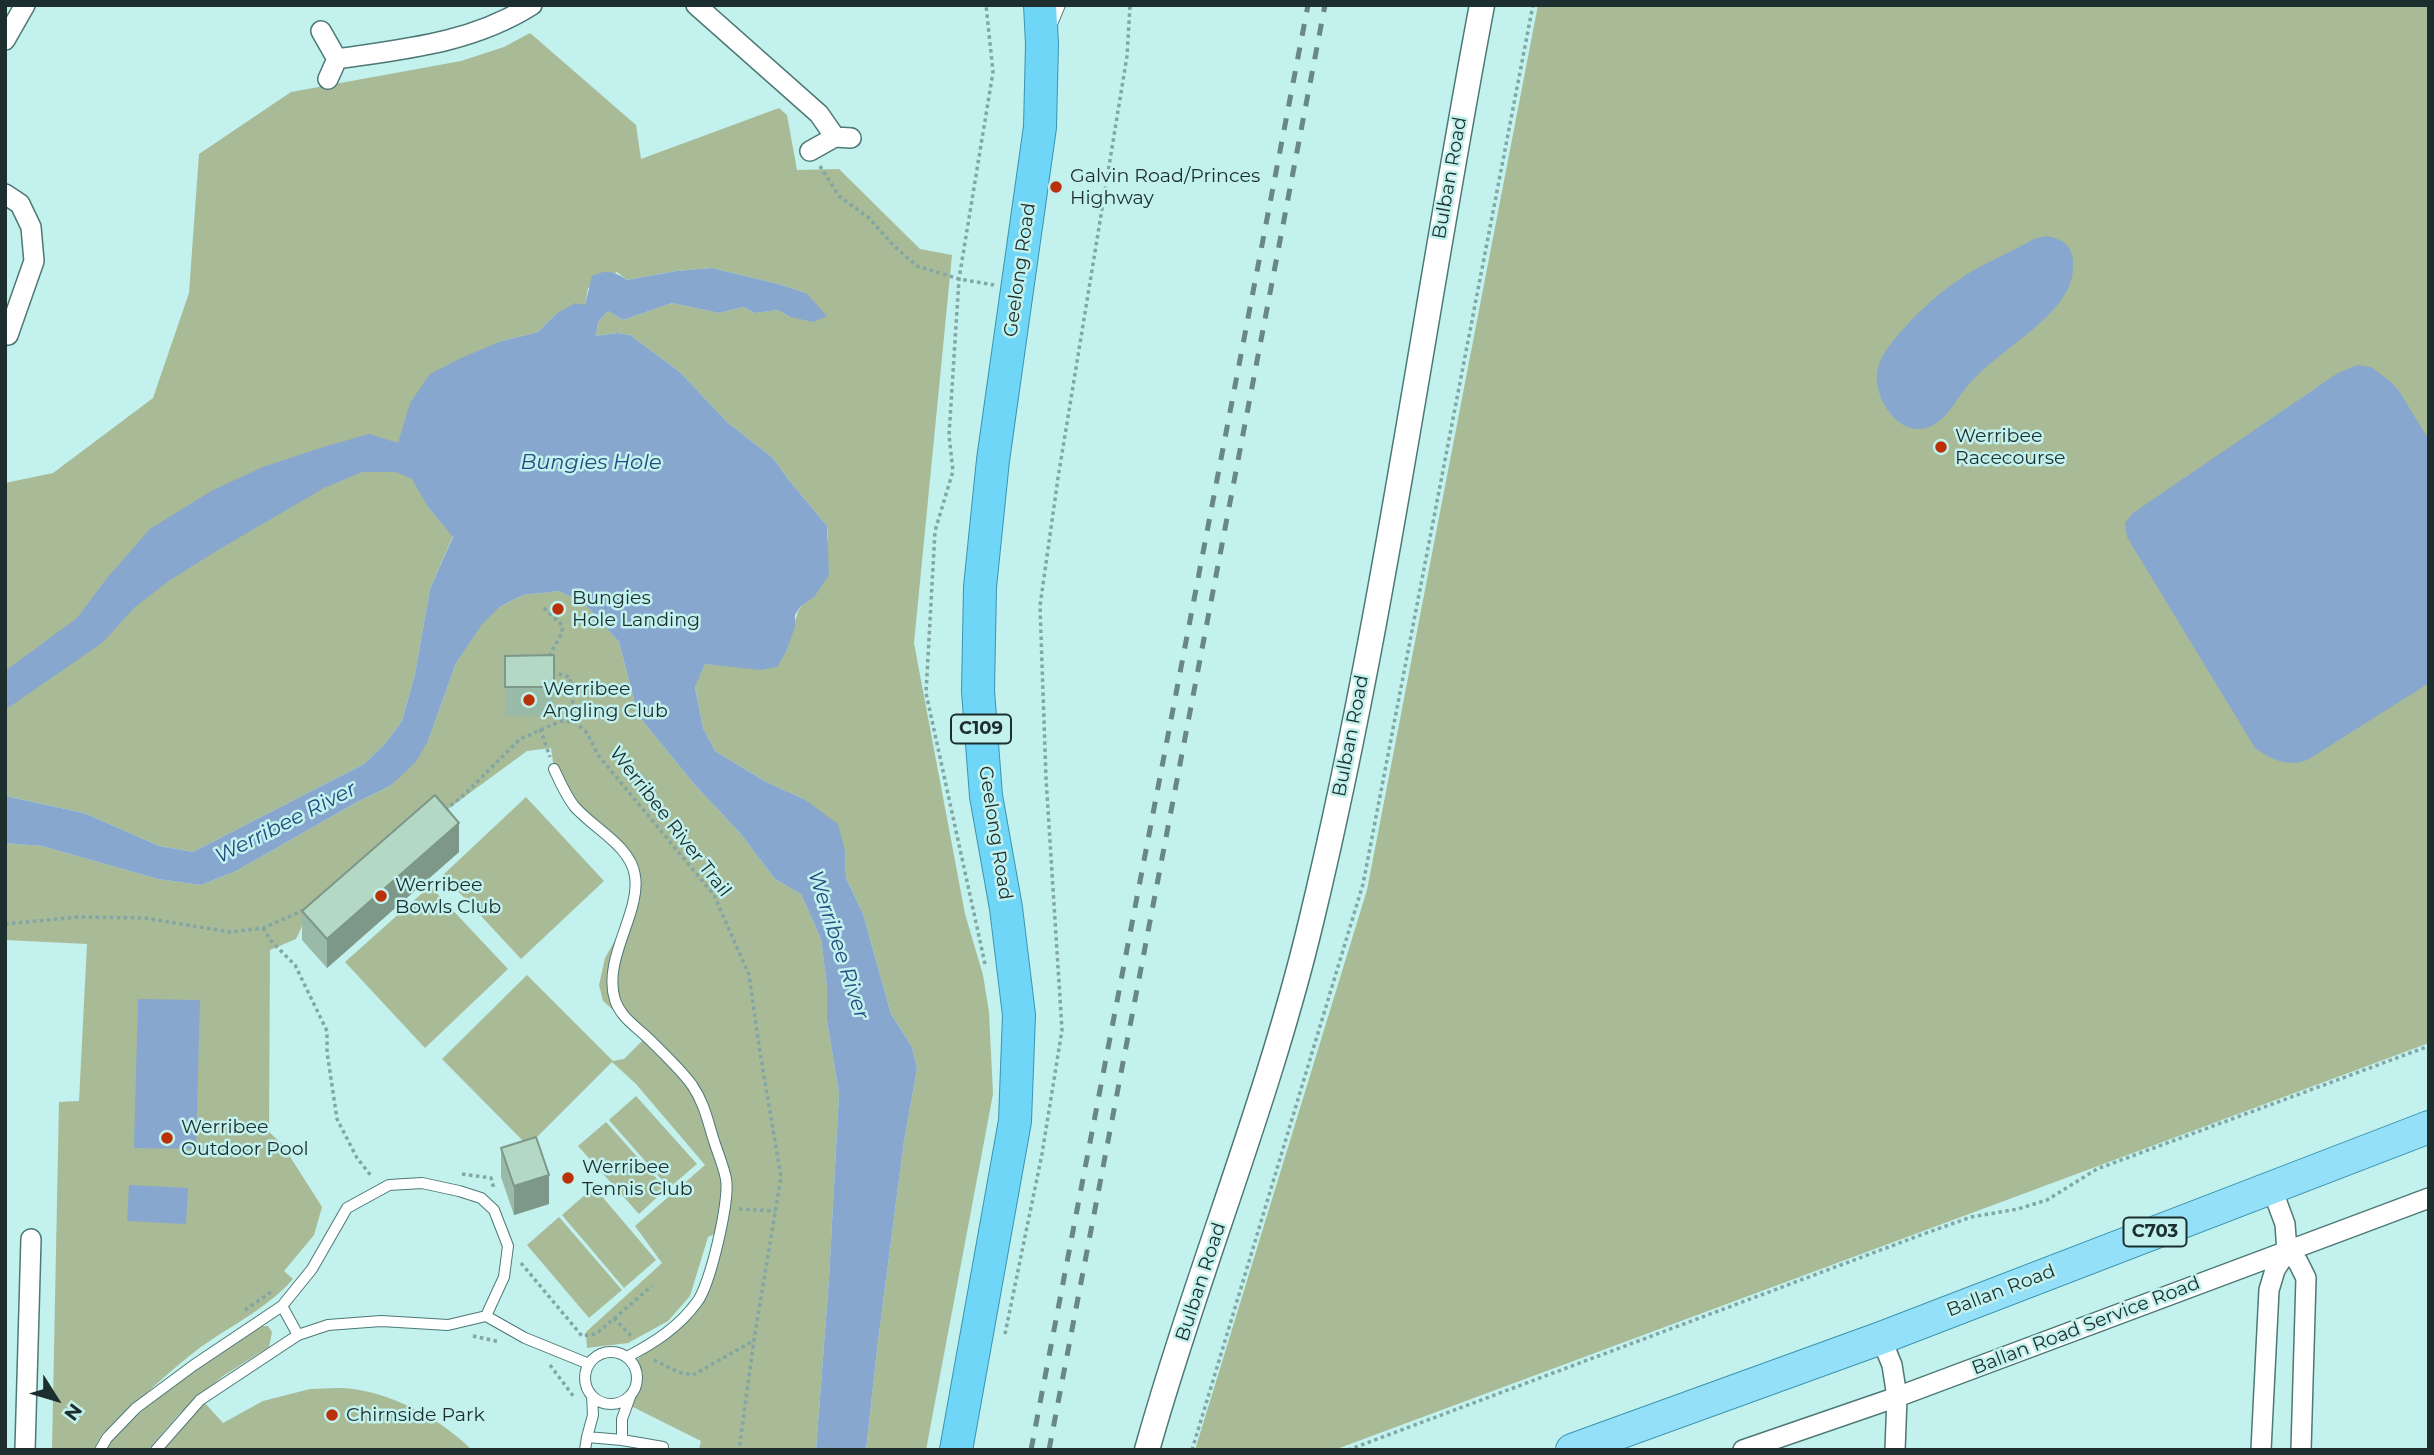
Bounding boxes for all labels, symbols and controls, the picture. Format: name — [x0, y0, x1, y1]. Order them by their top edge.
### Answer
street label: Bulban Road — [1428, 115, 1472, 241]
place label: Galvin Road/Princes Highway — [1070, 165, 1260, 209]
marker: Galvin Road/Princes Highway — [1048, 179, 1064, 195]
street label: Geelong Road — [999, 201, 1041, 339]
place label: Werribee Racecourse — [1955, 425, 2065, 469]
marker: Werribee Racecourse — [1933, 439, 1949, 455]
water label: Bungies Hole — [520, 450, 662, 476]
place label: Bungies Hole Landing — [572, 587, 700, 631]
marker: Bungies Hole Landing — [550, 601, 566, 617]
street label: Bulban Road — [1328, 673, 1374, 799]
place label: Werribee Angling Club — [543, 678, 668, 722]
marker: Werribee Angling Club — [521, 692, 537, 708]
road number: C109 — [951, 714, 1011, 744]
street label: Werribee River Trail — [604, 742, 736, 902]
street label: Geelong Road — [973, 764, 1017, 902]
water label: Werribee River — [211, 777, 361, 869]
water label: Werribee River — [802, 868, 874, 1022]
place label: Werribee Bowls Club — [395, 874, 501, 918]
marker: Werribee Bowls Club — [373, 888, 389, 904]
place label: Werribee Outdoor Pool — [181, 1116, 309, 1160]
marker: Werribee Outdoor Pool — [159, 1130, 175, 1146]
place label: Werribee Tennis Club — [582, 1156, 693, 1200]
marker: Werribee Tennis Club — [560, 1170, 576, 1186]
road number: C703 — [2124, 1218, 2186, 1246]
street label: Bulban Road — [1171, 1220, 1231, 1344]
street label: Ballan Road — [1943, 1260, 2059, 1322]
street label: Ballan Road Service Road — [1969, 1272, 2203, 1380]
north arrow — [21, 1364, 91, 1434]
text: N — [59, 1399, 87, 1425]
place label: Chirnside Park — [346, 1404, 485, 1426]
marker: Chirnside Park — [324, 1407, 340, 1423]

